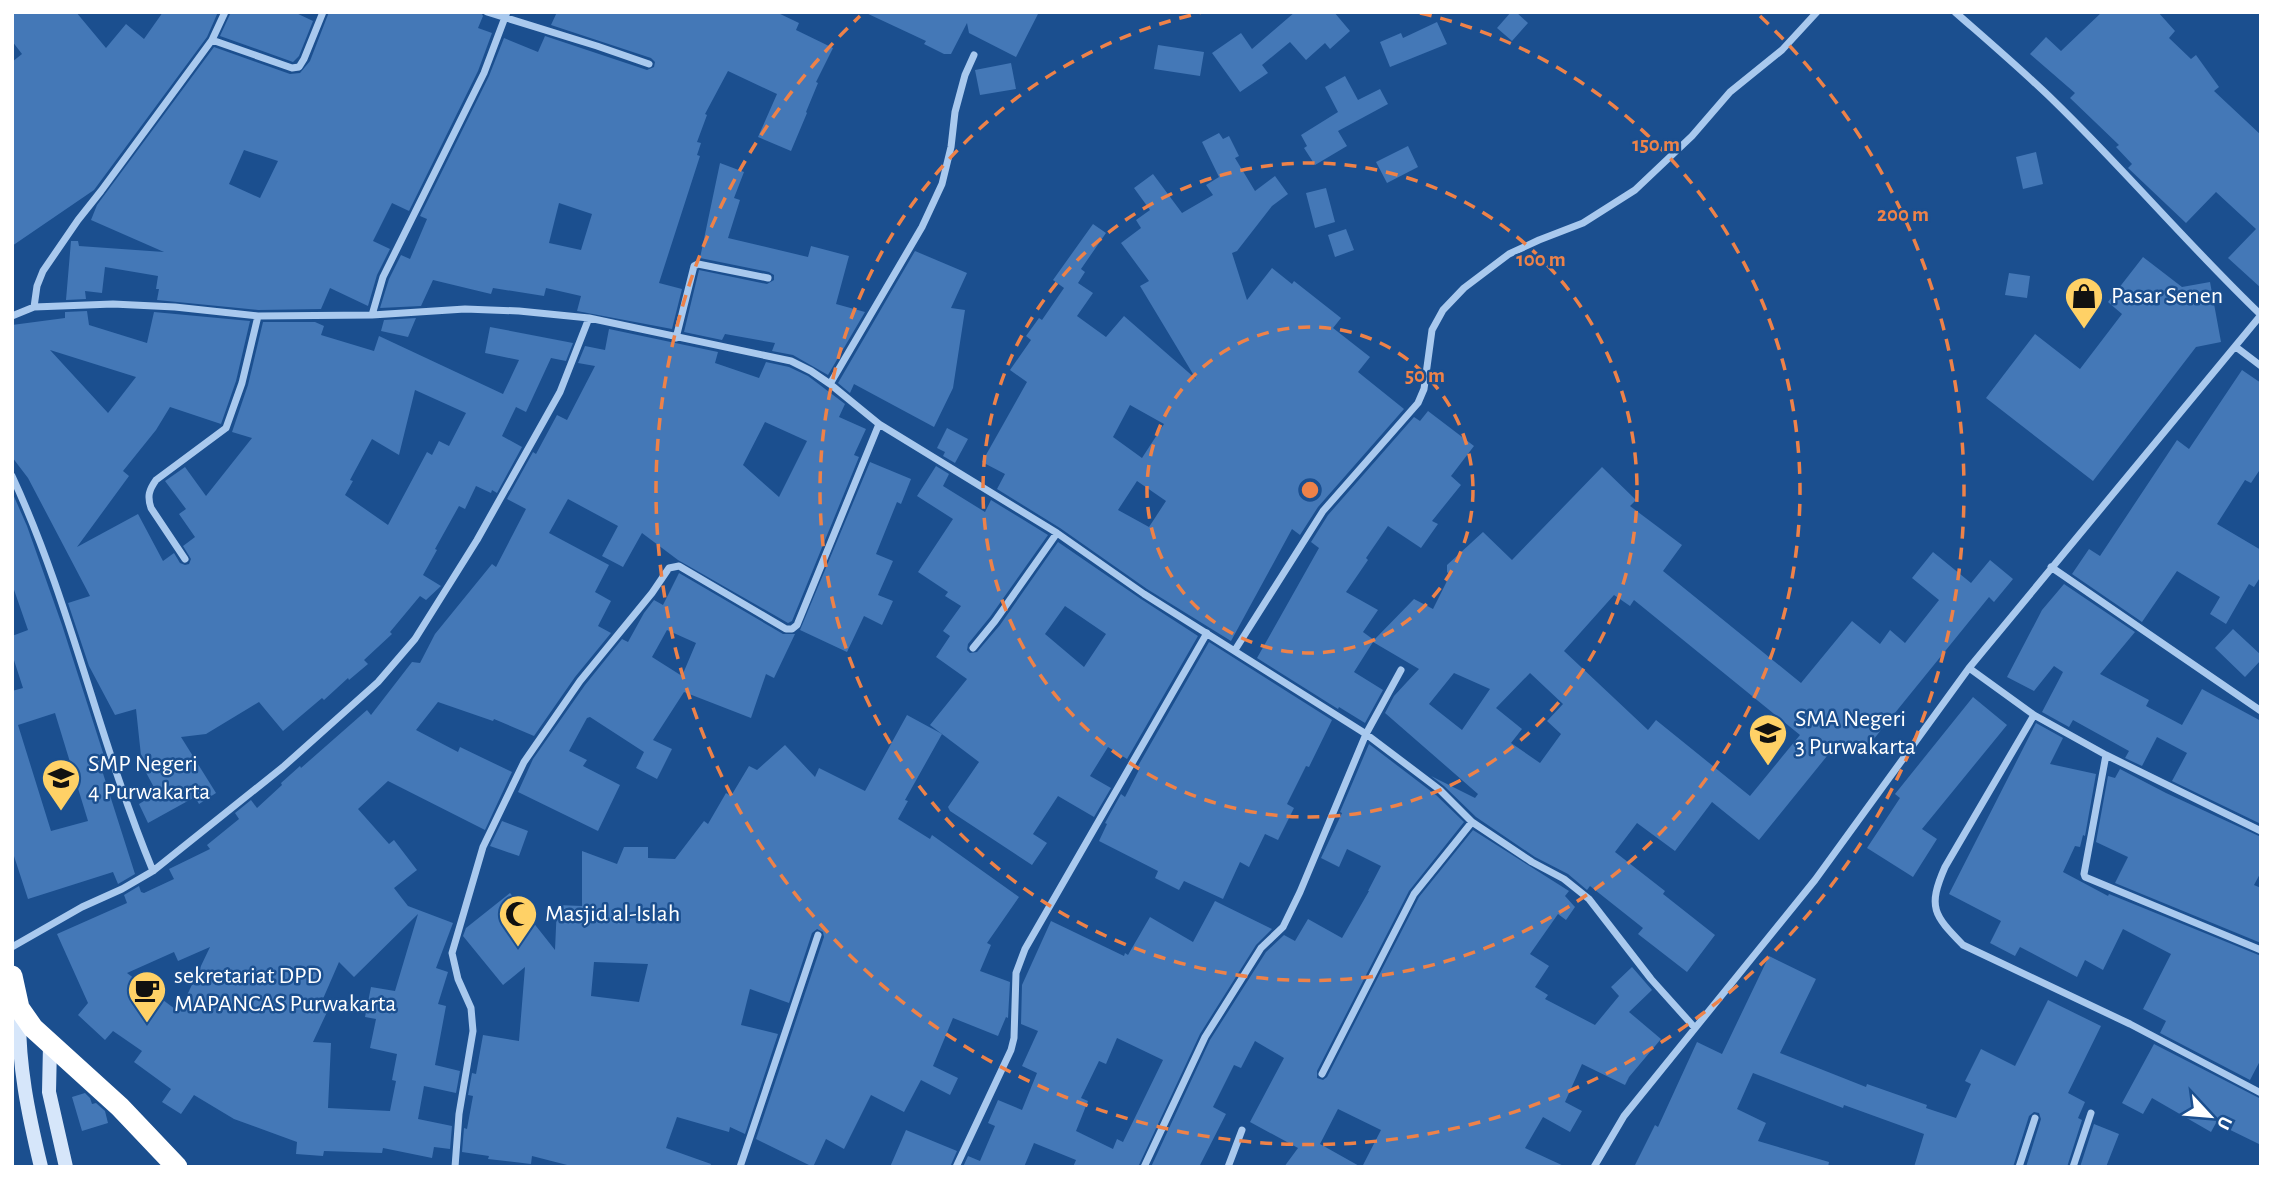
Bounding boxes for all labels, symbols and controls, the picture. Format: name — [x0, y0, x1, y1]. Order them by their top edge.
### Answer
text: 150 m — [1632, 134, 1680, 155]
text: 200 m — [1877, 204, 1929, 225]
text: 100 m — [1516, 249, 1566, 270]
shop icon: Pasar Senen — [2063, 275, 2105, 330]
place label: Pasar Senen — [2111, 284, 2223, 308]
text: 50 m — [1405, 365, 1445, 386]
centre of rings — [1298, 478, 1322, 502]
place label: SMA Negeri 3 Purwakarta — [1795, 707, 1916, 759]
school or university icon: SMA Negeri 3 Purwakarta — [1747, 712, 1789, 767]
place label: SMP Negeri 4 Purwakarta — [88, 752, 210, 804]
school or university icon: SMP Negeri 4 Purwakarta — [40, 757, 82, 812]
mosque icon: Masjid al-Islah — [497, 893, 539, 948]
place label: Masjid al-Islah — [545, 902, 680, 926]
place label: sekretariat DPD MAPANCAS Purwakarta — [174, 964, 396, 1016]
cafe icon: sekretariat DPD MAPANCAS Purwakarta — [126, 969, 168, 1024]
north arrow — [2175, 1081, 2245, 1151]
text: U — [2213, 1113, 2235, 1132]

